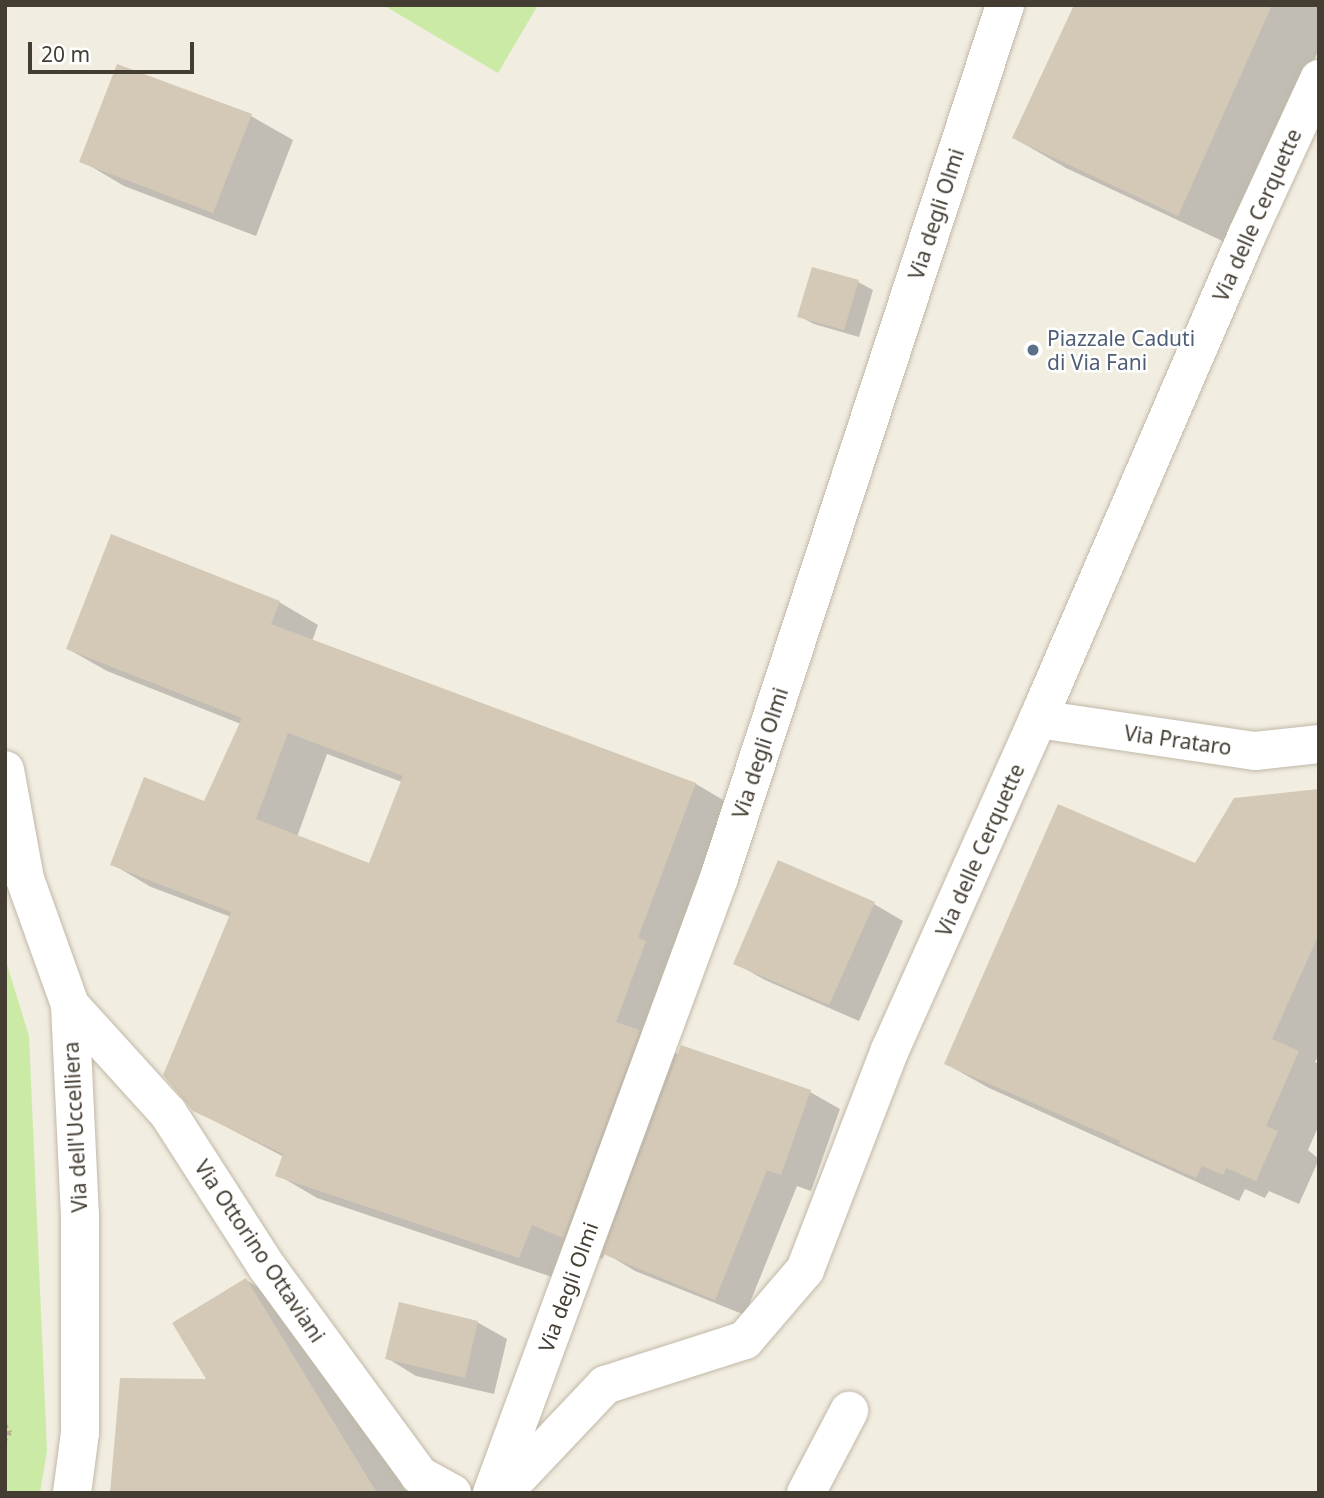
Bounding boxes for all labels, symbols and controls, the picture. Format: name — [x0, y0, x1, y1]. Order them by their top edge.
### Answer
scale bar — [32, 28, 198, 72]
text: 20 m — [41, 40, 90, 68]
street label: Via delle Cerquette — [1208, 125, 1306, 305]
street label: Via degli Olmi — [903, 145, 969, 283]
place label: Piazzale Caduti di Via Fani — [1047, 325, 1195, 375]
marker: Piazzale Caduti di Via Fani — [1025, 342, 1041, 358]
street label: Via degli Olmi — [727, 684, 793, 822]
street label: Via Prataro — [1123, 720, 1233, 760]
street label: Via delle Cerquette — [931, 760, 1029, 940]
street label: Via dell'Uccelliera — [58, 1041, 92, 1213]
street label: Via Ottorino Ottaviani — [190, 1155, 330, 1347]
street label: Via degli Olmi — [533, 1219, 603, 1355]

